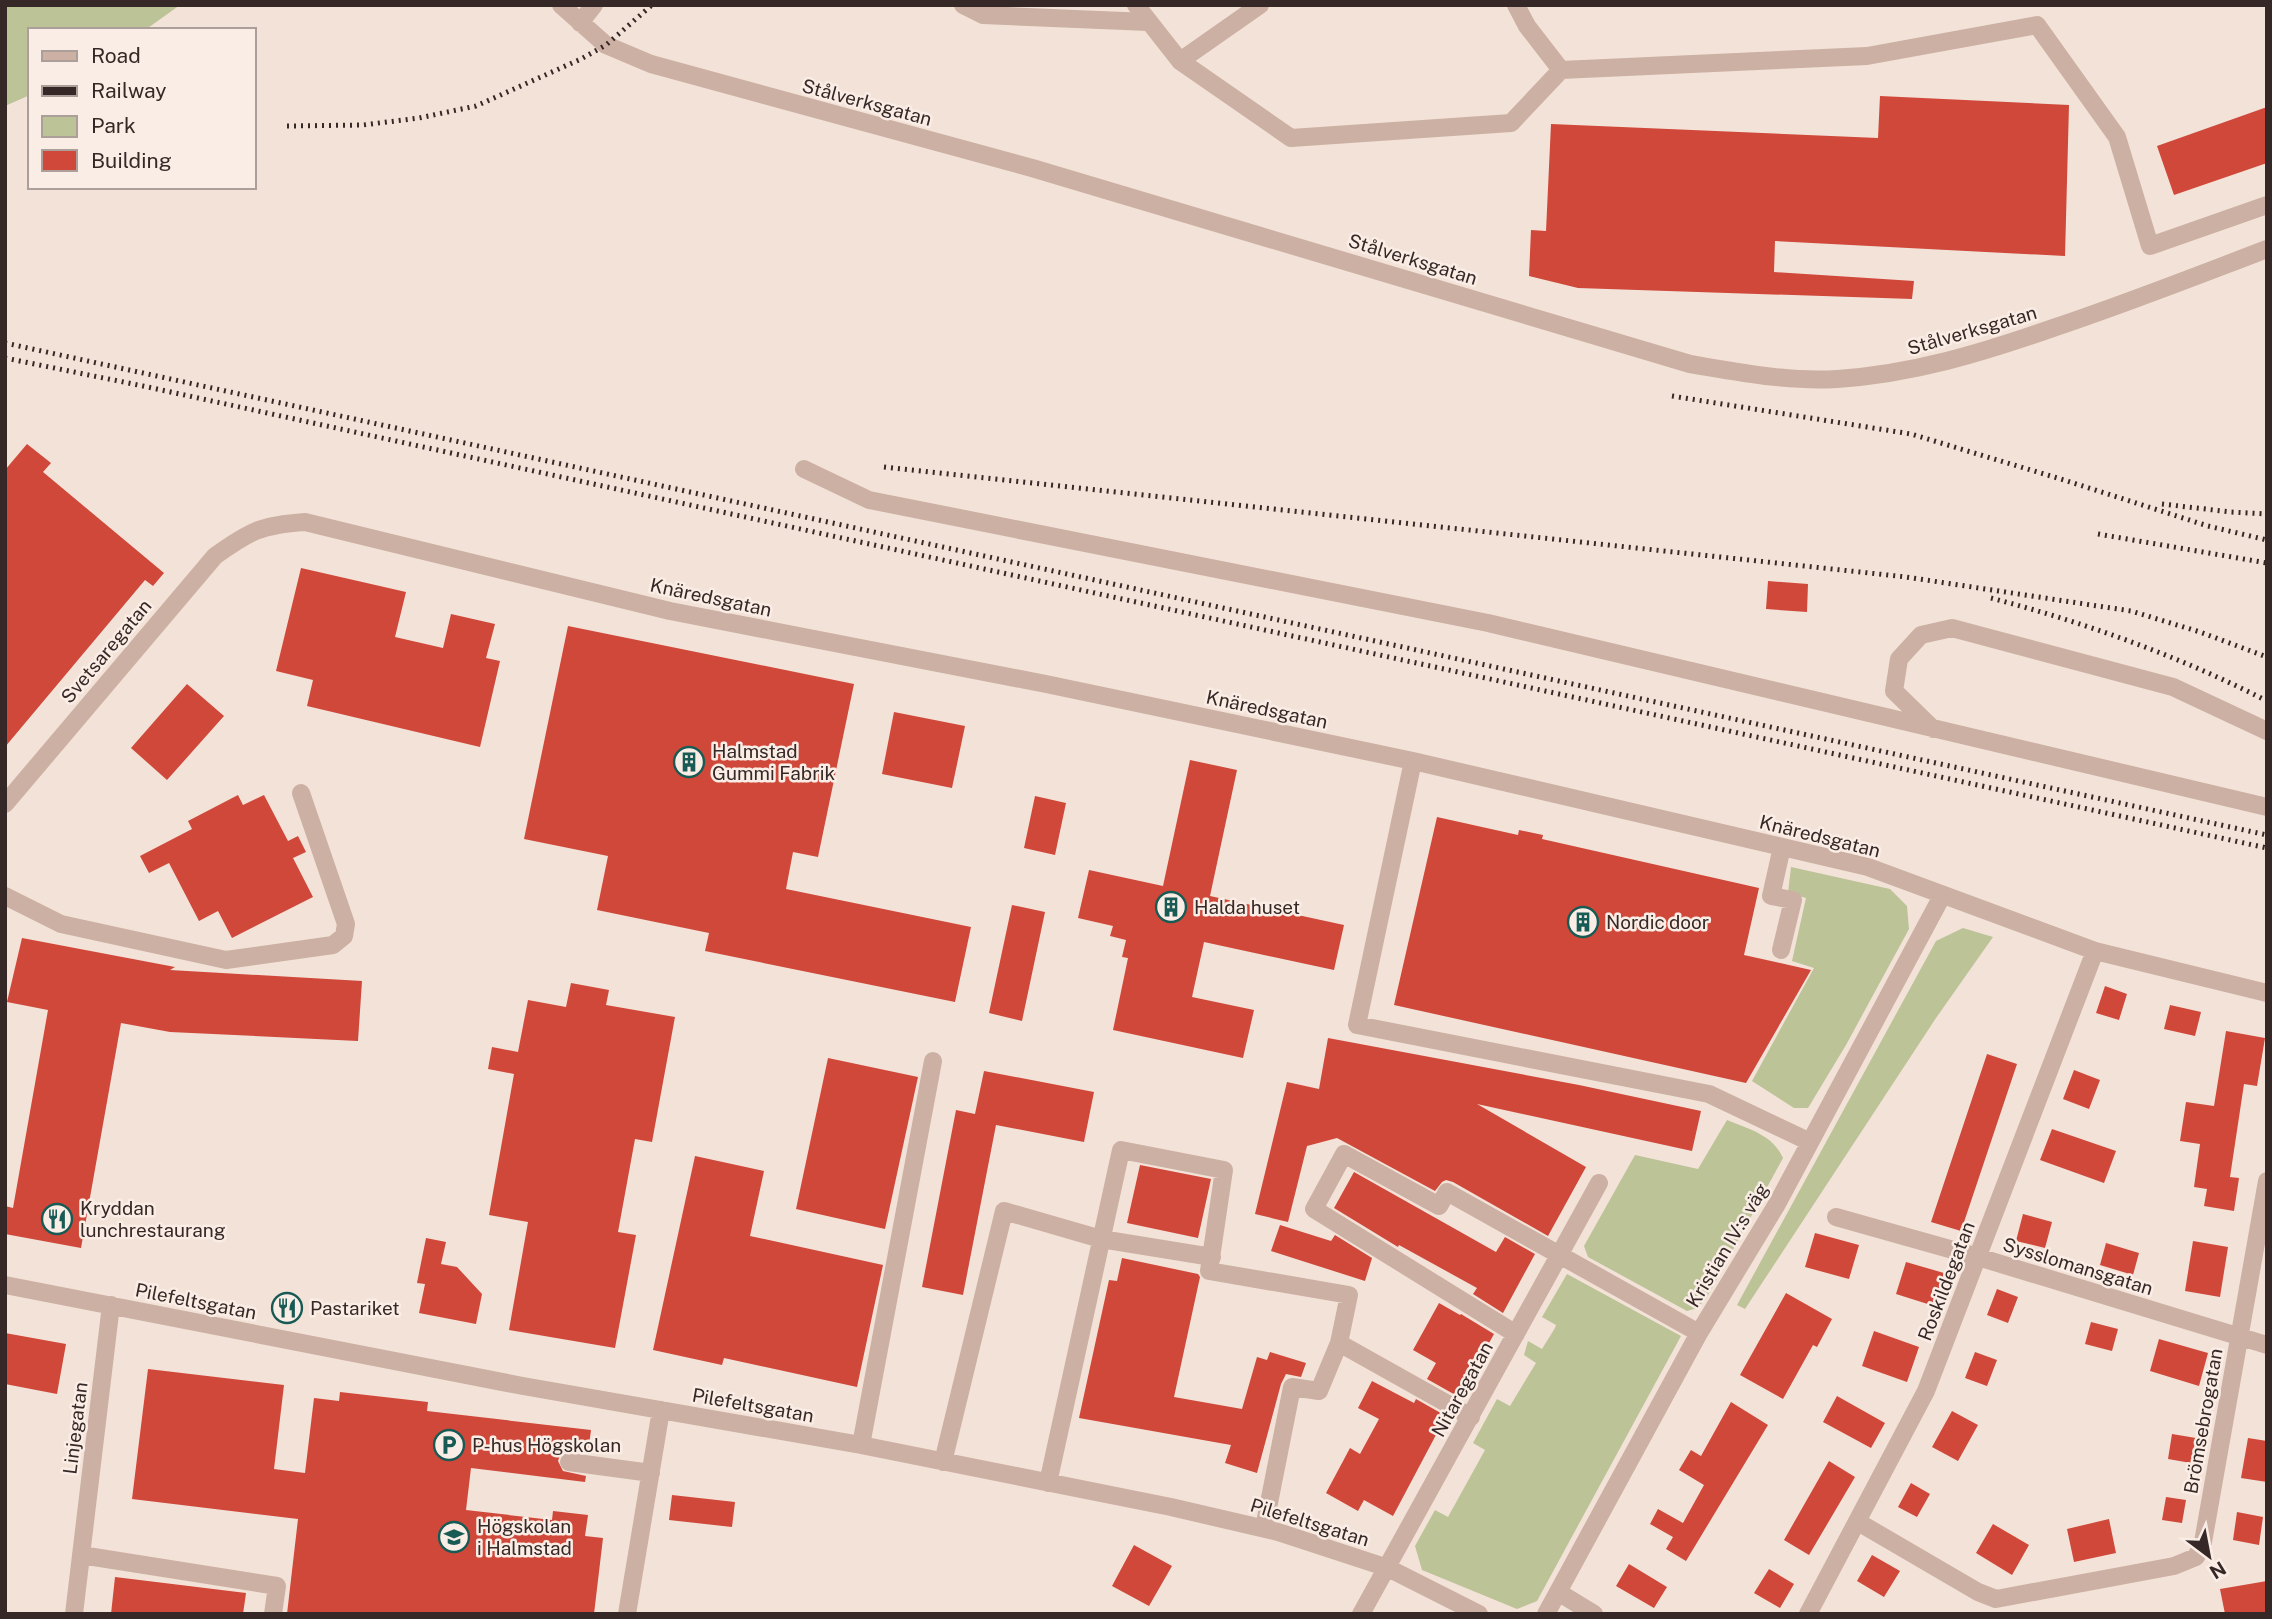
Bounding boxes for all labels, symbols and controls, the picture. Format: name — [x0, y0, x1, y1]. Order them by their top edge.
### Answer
legend — [28, 28, 256, 189]
text: Road — [91, 43, 141, 68]
street label: Stålverksgatan — [800, 74, 934, 130]
text: Railway — [91, 78, 167, 103]
text: Park — [91, 113, 136, 138]
text: Building — [91, 148, 172, 173]
street label: Stålverksgatan — [1346, 229, 1480, 289]
street label: Stålverksgatan — [1905, 301, 2039, 359]
street label: Knäredsgatan — [648, 573, 774, 621]
street label: Svetsaregatan — [56, 595, 156, 707]
street label: Knäredsgatan — [1204, 685, 1330, 733]
place label: Halmstad Gummi Fabrik — [712, 740, 835, 784]
building icon: Halmstad Gummi Fabrik — [672, 745, 706, 779]
street label: Knäredsgatan — [1757, 810, 1883, 862]
building icon: Halda huset — [1154, 890, 1188, 924]
place label: Halda huset — [1194, 896, 1300, 918]
building icon: Nordic door — [1566, 905, 1600, 939]
place label: Nordic door — [1606, 911, 1709, 933]
street label: Kristian IV:s väg — [1681, 1179, 1773, 1311]
place label: Kryddan lunchrestaurang — [80, 1197, 226, 1241]
restaurant icon: Kryddan lunchrestaurang — [40, 1202, 74, 1236]
street label: Roskildegatan — [1913, 1218, 1979, 1344]
street label: Sysslomansgatan — [2000, 1233, 2156, 1299]
street label: Pilefeltsgatan — [133, 1278, 259, 1324]
restaurant icon: Pastariket — [270, 1291, 304, 1325]
place label: Pastariket — [310, 1297, 400, 1319]
street label: Nitaregatan — [1427, 1338, 1497, 1440]
street label: Brömsebrogatan — [2179, 1347, 2227, 1495]
street label: Linjegatan — [58, 1381, 92, 1475]
street label: Pilefeltsgatan — [690, 1383, 816, 1427]
parking icon: P-hus Högskolan — [432, 1428, 466, 1462]
place label: P-hus Högskolan — [472, 1434, 621, 1456]
street label: Pilefeltsgatan — [1248, 1493, 1372, 1551]
place label: Högskolan i Halmstad — [477, 1515, 572, 1559]
school or university icon: Högskolan i Halmstad — [437, 1520, 471, 1554]
north arrow — [2174, 1521, 2244, 1591]
text: N — [2206, 1557, 2230, 1584]

